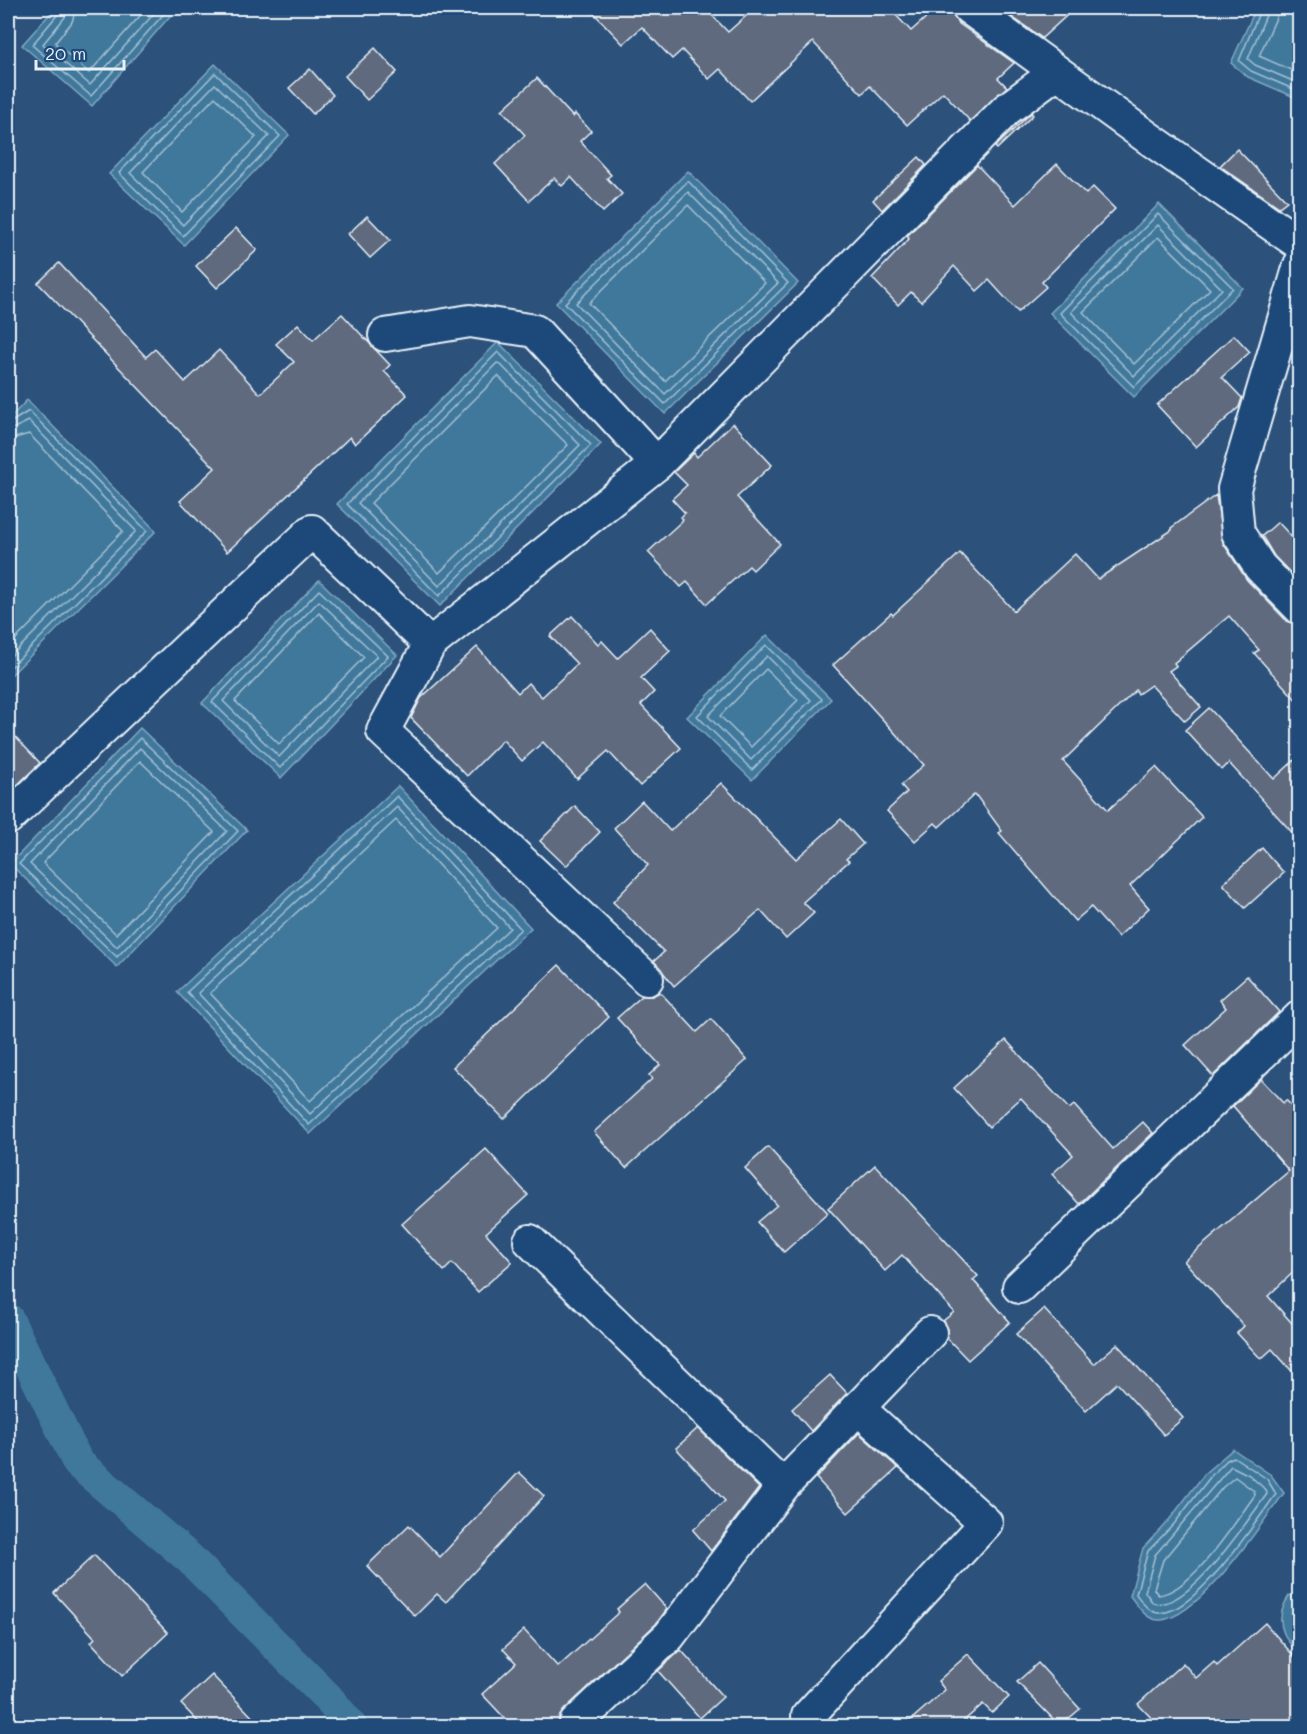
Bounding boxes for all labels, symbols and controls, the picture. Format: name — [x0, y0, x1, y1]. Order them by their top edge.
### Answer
scale bar — [36, 33, 124, 71]
text: 20 m — [45, 41, 86, 65]

